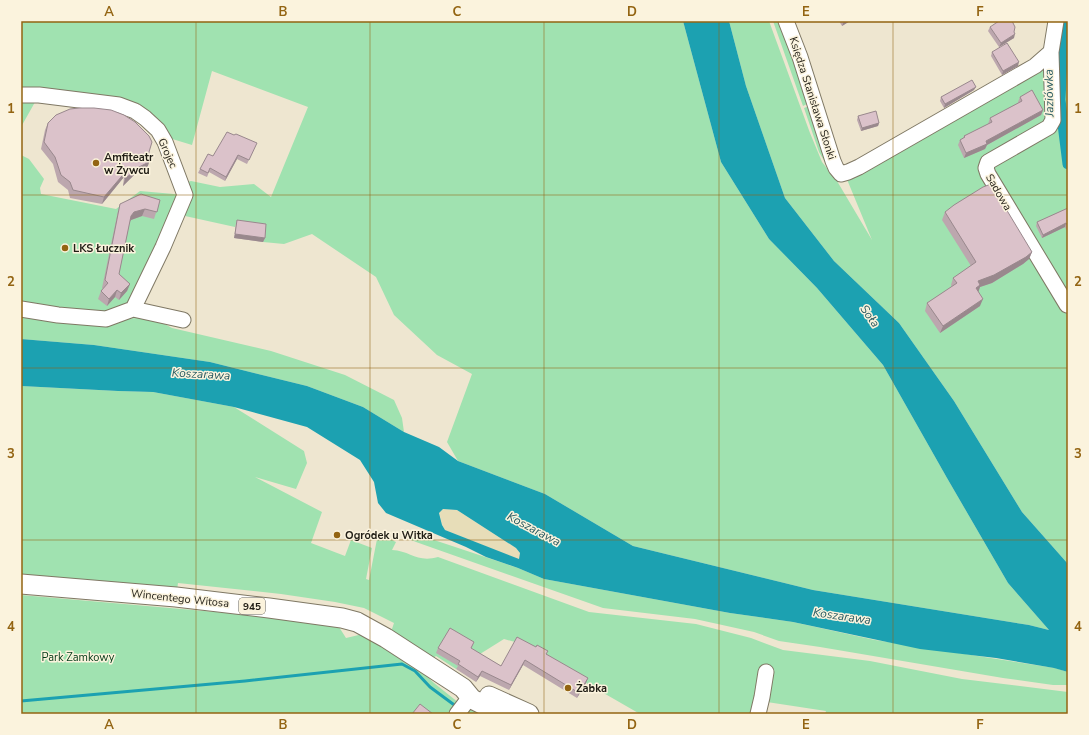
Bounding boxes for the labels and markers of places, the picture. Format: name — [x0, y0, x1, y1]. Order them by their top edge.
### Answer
place label: Amfiteatr w Żywcu — [104, 150, 154, 178]
marker: Amfiteatr w Żywcu — [91, 158, 101, 168]
place label: LKS Łucznik — [73, 241, 135, 256]
marker: LKS Łucznik — [60, 243, 70, 253]
place label: Ogródek u Witka — [345, 528, 433, 543]
marker: Ogródek u Witka — [332, 530, 342, 540]
place label: Żabka — [576, 680, 607, 696]
marker: Żabka — [563, 683, 573, 693]

